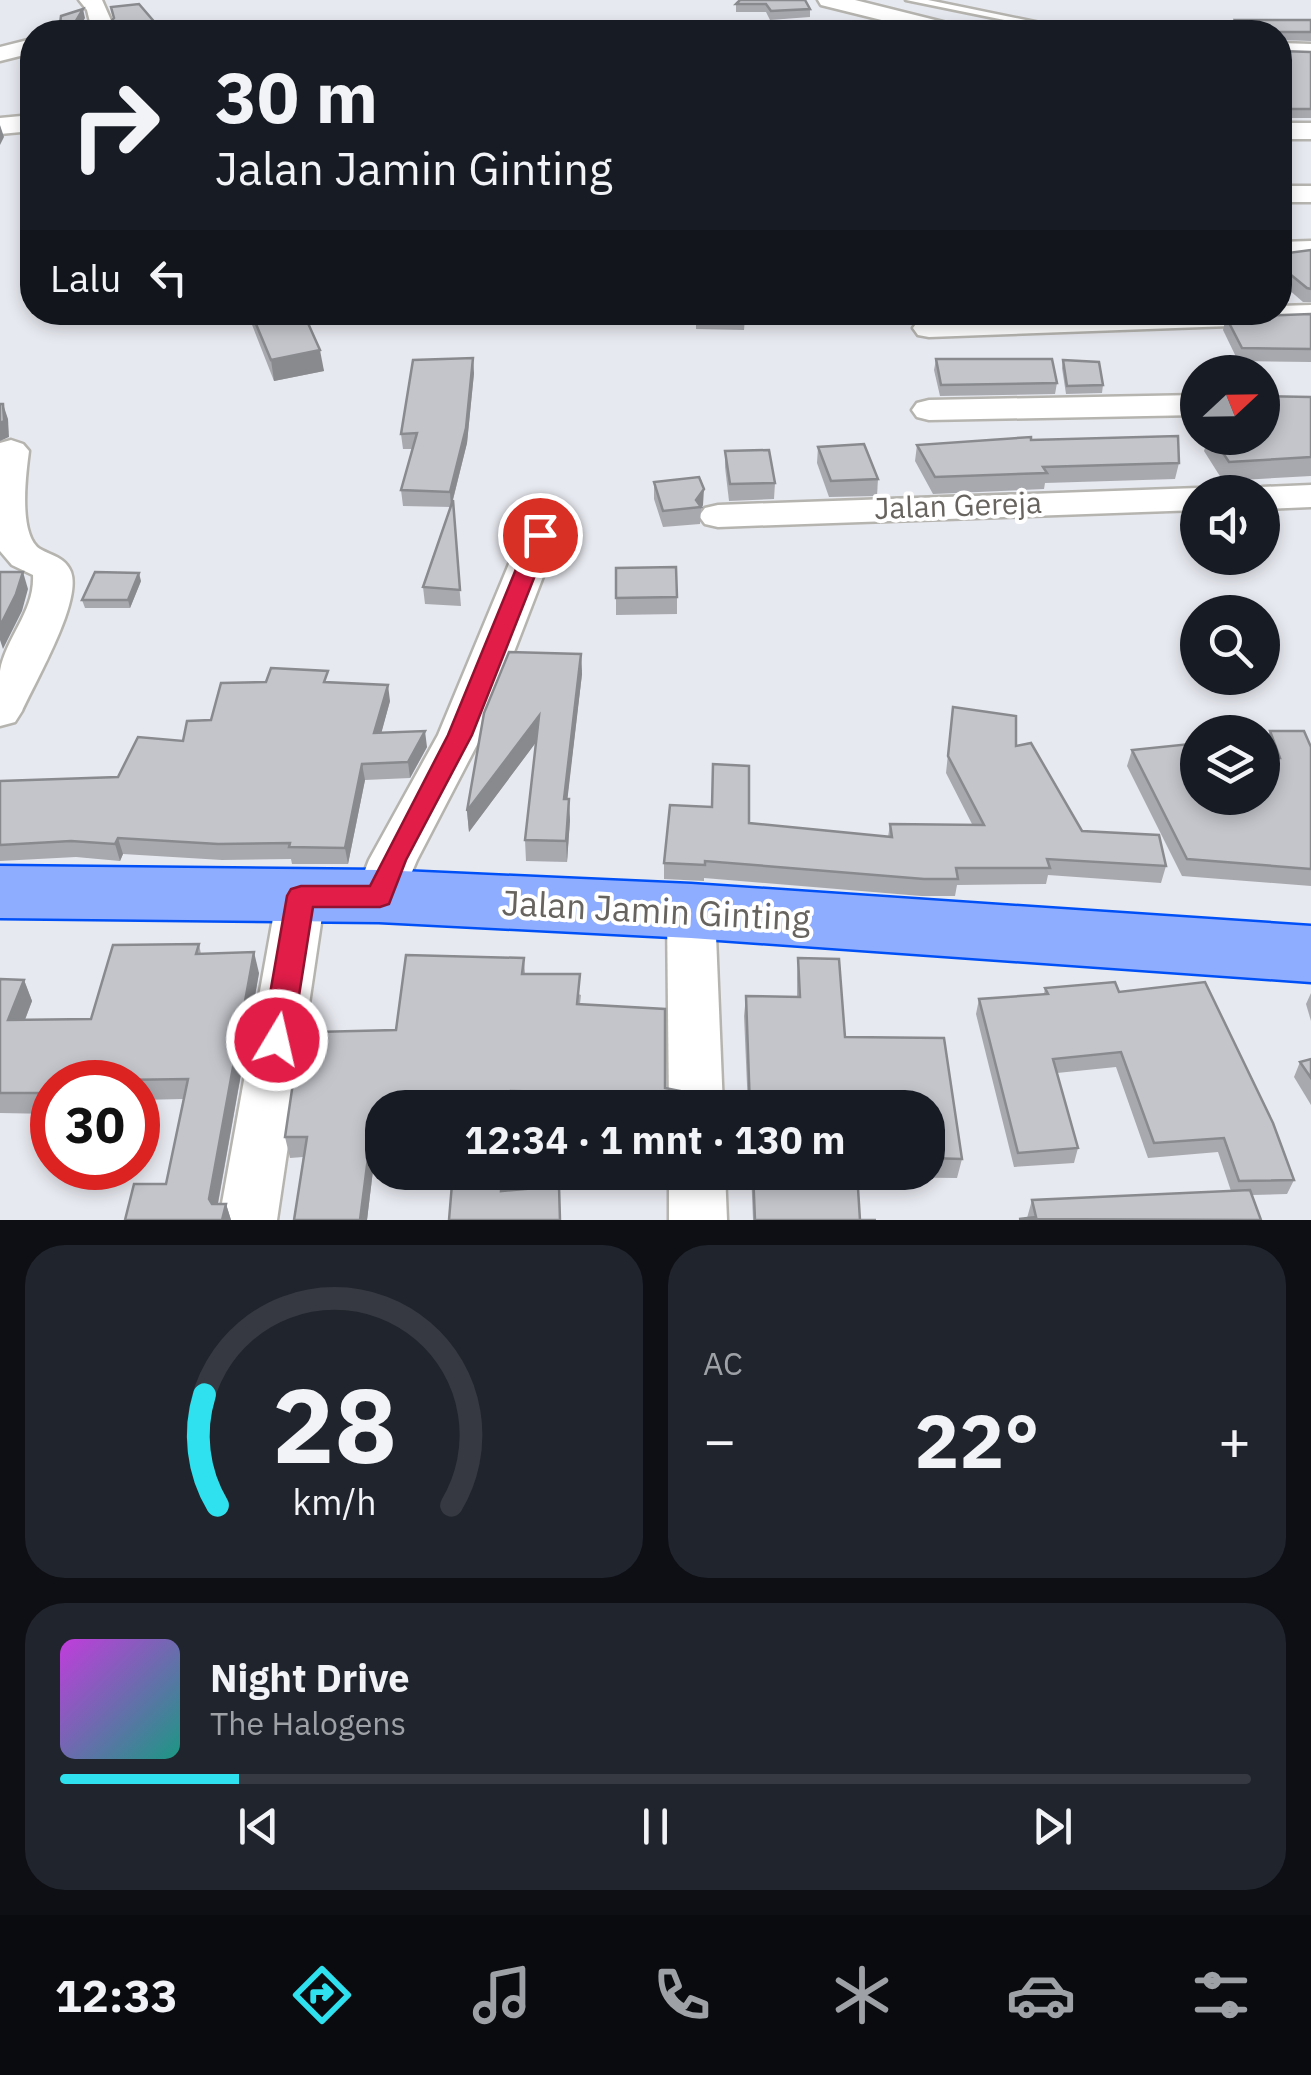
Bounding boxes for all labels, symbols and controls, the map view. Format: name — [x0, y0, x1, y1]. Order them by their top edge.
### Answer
text: 30 m — [215, 51, 378, 142]
icon: right — [50, 60, 180, 190]
text: Jalan Jamin Ginting — [215, 139, 613, 197]
icon: left — [141, 250, 196, 305]
text: Lalu — [50, 253, 121, 302]
north arrow — [1180, 355, 1280, 455]
map controls — [1180, 355, 1280, 815]
button: sound — [1180, 475, 1280, 575]
street label: Jalan Gereja — [873, 482, 1042, 527]
pin — [498, 493, 583, 578]
icon: arrive — [513, 508, 568, 563]
button: search — [1180, 595, 1280, 695]
button: layers — [1180, 715, 1280, 815]
street label: Jalan Jamin Ginting — [500, 879, 812, 941]
position arrow — [225, 988, 329, 1092]
speed limit sign: 30 — [30, 1060, 160, 1190]
text: 12:34 · 1 mnt · 130 m — [464, 1115, 846, 1164]
text: AC — [703, 1342, 743, 1384]
text: 28 — [272, 1356, 396, 1492]
text: 22° — [914, 1391, 1040, 1489]
text: − — [703, 1404, 736, 1475]
text: + — [1218, 1404, 1251, 1475]
text: km/h — [292, 1478, 376, 1525]
text: Night Drive — [210, 1653, 410, 1702]
text: The Halogens — [210, 1702, 406, 1744]
icon: previous — [231, 1799, 286, 1854]
icon: pause — [628, 1799, 683, 1854]
icon: next — [1025, 1799, 1080, 1854]
icon: directions — [287, 1960, 357, 2030]
icon: music — [467, 1960, 537, 2030]
icon: phone — [647, 1960, 717, 2030]
icon: climate — [827, 1960, 897, 2030]
icon: car — [1006, 1960, 1076, 2030]
icon: filters — [1186, 1960, 1256, 2030]
text: 12:33 — [55, 1966, 178, 2024]

